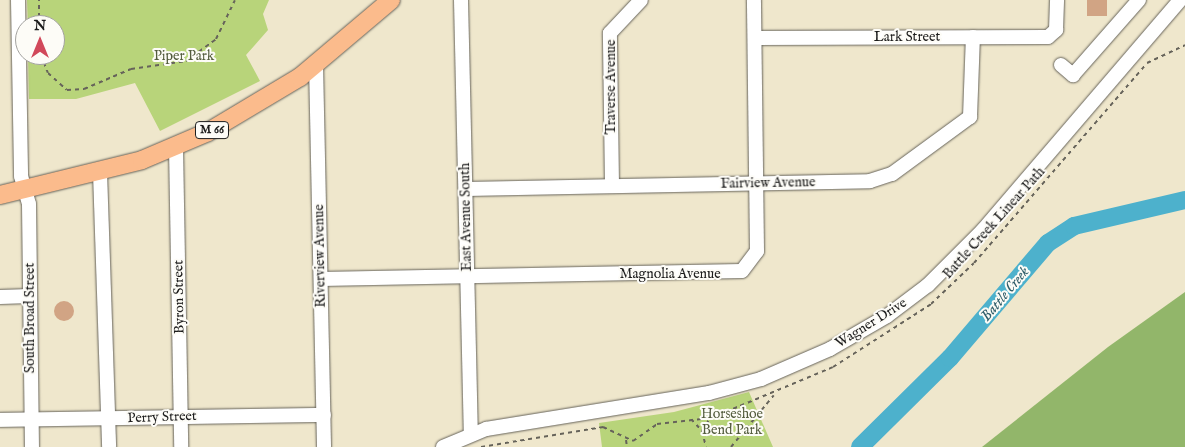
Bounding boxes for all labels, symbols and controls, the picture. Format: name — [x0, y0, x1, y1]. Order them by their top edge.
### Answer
north arrow — [15, 15, 65, 65]
text: N — [34, 17, 46, 35]
street label: Lark Street — [874, 29, 940, 45]
street label: Traverse Avenue — [603, 39, 619, 135]
park label: Piper Park — [154, 48, 214, 64]
road number: M 66 — [194, 120, 230, 140]
street label: East Avenue South — [457, 163, 475, 271]
street label: Battle Creek Linear Path — [939, 164, 1049, 282]
street label: Fairview Avenue — [720, 174, 816, 192]
street label: Riverview Avenue — [311, 204, 329, 308]
street label: Byron Street — [170, 260, 188, 334]
street label: South Broad Street — [22, 263, 38, 373]
water label: Battle Creek — [977, 263, 1033, 325]
street label: Magnolia Avenue — [619, 266, 721, 282]
street label: Wagner Drive — [832, 294, 910, 352]
park label: Horseshoe Bend Park — [701, 406, 763, 438]
street label: Perry Street — [127, 407, 197, 427]

